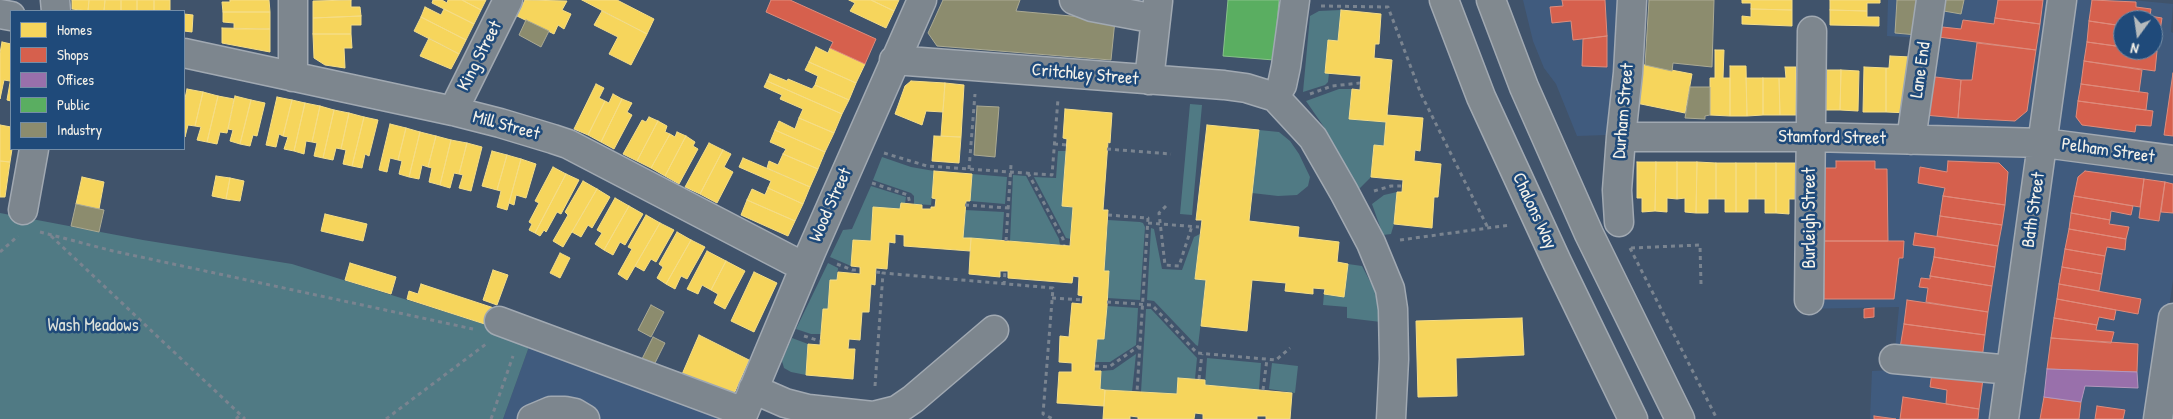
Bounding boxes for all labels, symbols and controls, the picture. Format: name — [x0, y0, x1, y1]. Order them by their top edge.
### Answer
legend — [10, 10, 185, 150]
north arrow — [2113, 10, 2163, 60]
street label: King Street — [453, 17, 507, 95]
text: Homes — [57, 19, 92, 40]
text: N — [2129, 39, 2140, 59]
street label: Lane End — [1906, 41, 1936, 99]
text: Shops — [57, 44, 88, 65]
street label: Critchley Street — [1031, 60, 1139, 90]
street label: Durham Street — [1609, 62, 1639, 160]
text: Offices — [57, 69, 94, 90]
text: Public — [57, 94, 90, 115]
street label: Mill Street — [470, 107, 542, 145]
text: Industry — [57, 119, 102, 140]
street label: Stamford Street — [1778, 126, 1886, 150]
street label: Pelham Street — [2060, 134, 2156, 168]
street label: Wood Street — [805, 165, 857, 245]
street label: Burleigh Street — [1799, 168, 1821, 268]
street label: Chalons Way — [1507, 170, 1561, 252]
street label: Bath Street — [2018, 171, 2050, 249]
park label: Wash Meadows — [47, 315, 139, 337]

